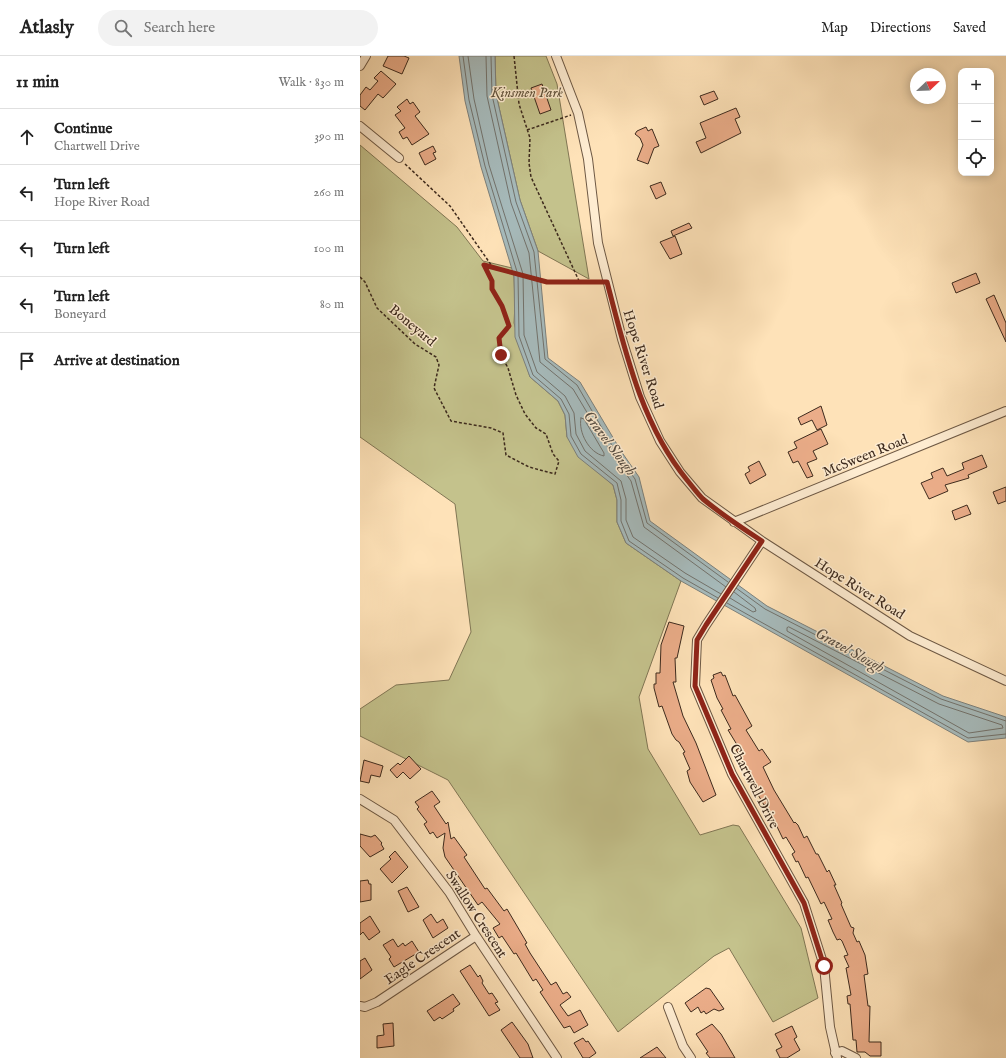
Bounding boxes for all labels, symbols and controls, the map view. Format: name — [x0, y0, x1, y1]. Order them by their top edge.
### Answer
search box — [98, 10, 378, 46]
text: Atlasly — [20, 16, 74, 40]
icon: search — [112, 17, 134, 39]
text: Search here — [144, 18, 215, 37]
text: Map — [821, 19, 848, 37]
text: Directions — [870, 19, 931, 37]
text: Saved — [953, 19, 986, 37]
north arrow — [910, 68, 946, 104]
map controls — [958, 68, 994, 176]
button: + — [958, 68, 994, 104]
text: 11 min — [16, 72, 59, 93]
text: Walk · 830 m — [279, 74, 344, 91]
park label: Kinsmen Park — [490, 84, 563, 102]
button: − — [958, 104, 994, 140]
text: Continue — [54, 119, 112, 138]
icon: ahead — [16, 126, 38, 148]
text: 390 m — [314, 128, 344, 145]
text: Chartwell Drive — [54, 138, 140, 155]
button: locate — [958, 140, 994, 176]
text: Turn left — [54, 175, 110, 194]
icon: left — [16, 182, 38, 204]
text: 260 m — [313, 184, 344, 201]
text: Hope River Road — [54, 194, 150, 211]
icon: left — [16, 238, 38, 260]
text: Turn left — [54, 239, 110, 258]
text: 100 m — [314, 240, 344, 257]
text: Turn left — [54, 287, 110, 306]
icon: left — [16, 294, 38, 316]
text: 80 m — [320, 296, 344, 313]
street label: Boneyard — [385, 301, 440, 351]
text: Boneyard — [54, 306, 106, 323]
street label: Hope River Road — [619, 308, 668, 412]
route end — [492, 346, 510, 364]
icon: arrive — [16, 350, 38, 372]
text: Arrive at destination — [54, 351, 180, 370]
water label: Gravel Slough — [578, 407, 641, 481]
street label: McSween Road — [820, 430, 911, 481]
street label: Hope River Road — [811, 554, 908, 624]
water label: Gravel Slough — [811, 624, 888, 678]
street label: Chartwell Drive — [725, 741, 783, 832]
street label: Swallow Crescent — [441, 867, 511, 962]
street label: Eagle Crescent — [381, 925, 464, 989]
route start — [815, 957, 833, 975]

